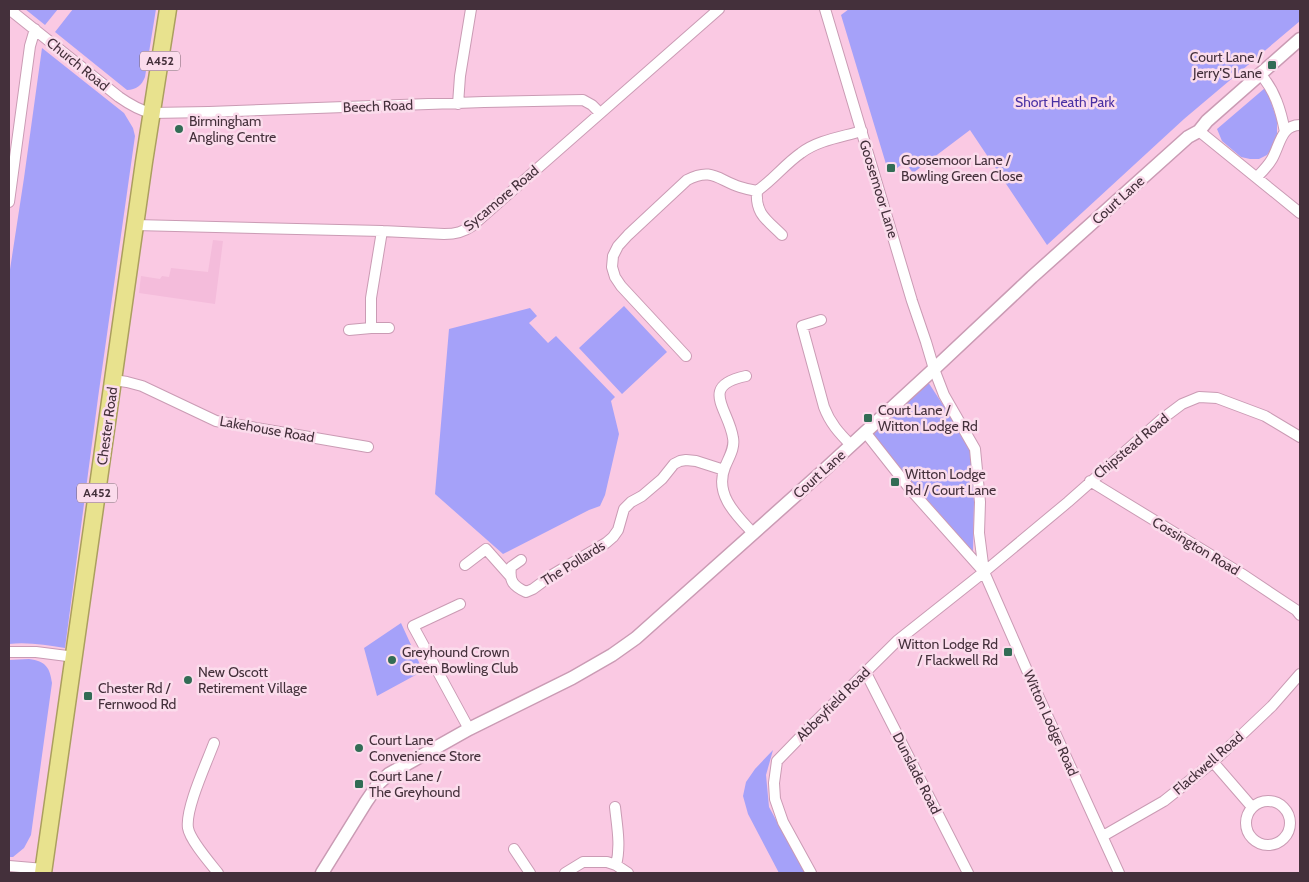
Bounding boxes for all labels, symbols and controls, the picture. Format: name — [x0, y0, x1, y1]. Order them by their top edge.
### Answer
street label: Church Road — [43, 33, 113, 95]
place label: Court Lane / Jerry'S Lane — [1190, 48, 1262, 82]
road number: A452 — [140, 51, 180, 70]
marker: Court Lane / Jerry'S Lane — [1266, 59, 1278, 71]
park label: Short Heath Park — [1015, 93, 1116, 111]
street label: Beech Road — [343, 96, 413, 116]
place label: Birmingham Angling Centre — [189, 112, 276, 146]
marker: Birmingham Angling Centre — [173, 123, 185, 135]
street label: Goosemoor Lane — [856, 138, 902, 240]
place label: Goosemoor Lane / Bowling Green Close — [901, 151, 1023, 185]
street label: Sycamore Road — [460, 161, 542, 235]
marker: Goosemoor Lane / Bowling Green Close — [885, 162, 897, 174]
street label: Court Lane — [1088, 172, 1148, 228]
street label: Chester Road — [93, 386, 121, 466]
place label: Court Lane / Witton Lodge Rd — [878, 401, 978, 435]
street label: Chipstead Road — [1090, 409, 1172, 483]
street label: Lakehouse Road — [218, 412, 316, 446]
marker: Court Lane / Witton Lodge Rd — [862, 412, 874, 424]
street label: Court Lane — [789, 446, 849, 502]
place label: Witton Lodge Rd / Court Lane — [905, 465, 996, 499]
marker: Witton Lodge Rd / Court Lane — [889, 476, 901, 488]
road number: A452 — [77, 483, 117, 502]
street label: Cossington Road — [1149, 513, 1243, 579]
street label: The Pollards — [538, 536, 608, 590]
place label: Witton Lodge Rd / Flackwell Rd — [898, 635, 998, 669]
place label: Greyhound Crown Green Bowling Club — [402, 643, 518, 677]
marker: Witton Lodge Rd / Flackwell Rd — [1002, 646, 1014, 658]
marker: Greyhound Crown Green Bowling Club — [386, 654, 398, 666]
place label: New Oscott Retirement Village — [198, 663, 307, 697]
street label: Abbeyfield Road — [792, 663, 874, 745]
street label: Witton Lodge Road — [1020, 667, 1082, 779]
marker: New Oscott Retirement Village — [182, 674, 194, 686]
place label: Chester Rd / Fernwood Rd — [98, 679, 176, 713]
marker: Chester Rd / Fernwood Rd — [82, 690, 94, 702]
street label: Flackwell Road — [1169, 728, 1247, 798]
street label: Dunslade Road — [889, 729, 945, 817]
place label: Court Lane Convenience Store — [369, 731, 481, 765]
marker: Court Lane Convenience Store — [353, 742, 365, 754]
place label: Court Lane / The Greyhound — [369, 767, 460, 801]
marker: Court Lane / The Greyhound — [353, 778, 365, 790]

